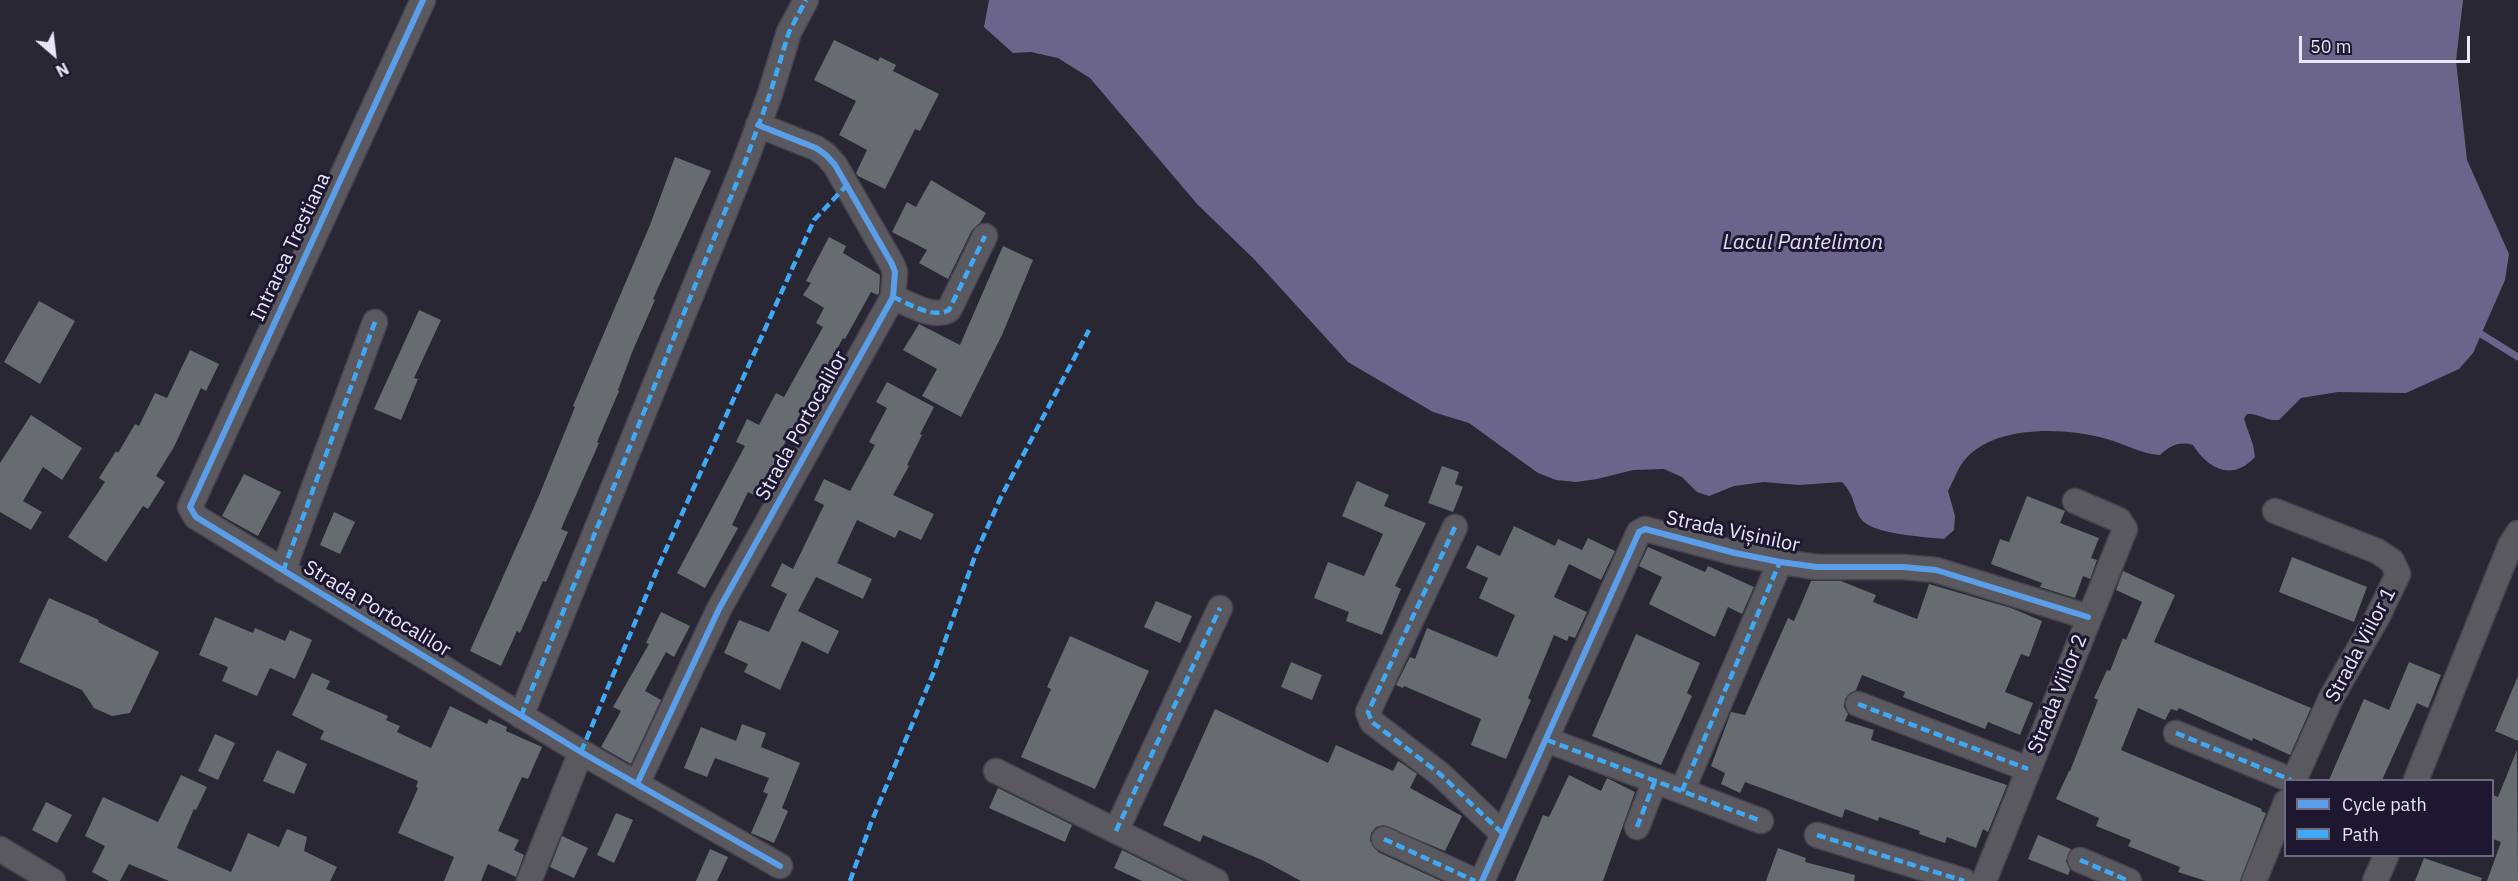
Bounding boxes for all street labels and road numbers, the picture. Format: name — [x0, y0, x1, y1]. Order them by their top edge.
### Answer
street label: Intrarea Trestiana — [246, 169, 336, 325]
street label: Strada Portocalilor — [751, 347, 853, 505]
street label: Strada Vișinilor — [1664, 506, 1802, 558]
street label: Strada Portocalilor — [299, 556, 455, 662]
street label: Strada Viilor 1 — [2321, 584, 2401, 706]
street label: Strada Viilor 2 — [2023, 631, 2093, 757]

